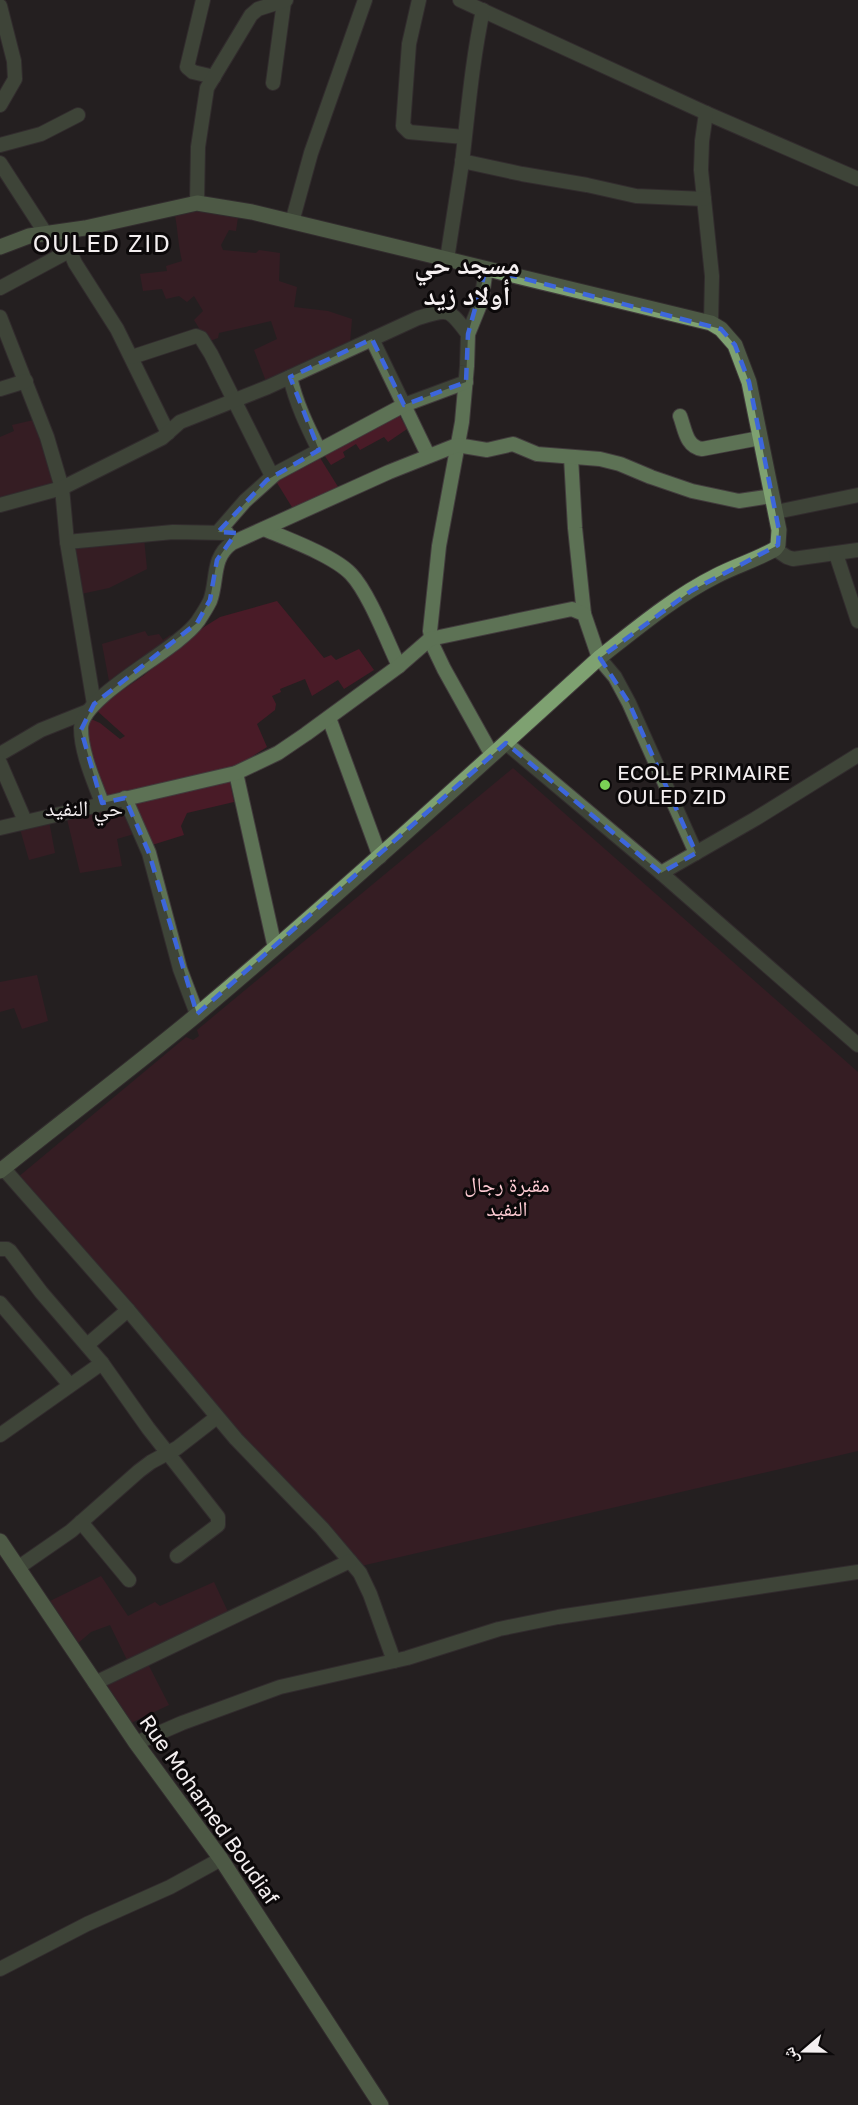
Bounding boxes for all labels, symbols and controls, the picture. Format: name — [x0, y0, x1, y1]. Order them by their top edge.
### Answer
district label: OULED ZID — [33, 228, 171, 257]
district label: مسجد حي أولاد زيد — [414, 248, 520, 311]
place label: ECOLE PRIMAIRE OULED ZID — [617, 759, 790, 809]
marker: ECOLE PRIMAIRE OULED ZID — [598, 778, 612, 792]
district label: حي النفيد — [45, 794, 123, 826]
park label: مقبرة رجال النفيد — [464, 1171, 550, 1221]
street label: Rue Mohamed Boudiaf — [134, 1709, 285, 1910]
north arrow — [774, 2021, 834, 2081]
text: ش — [778, 2045, 802, 2068]

